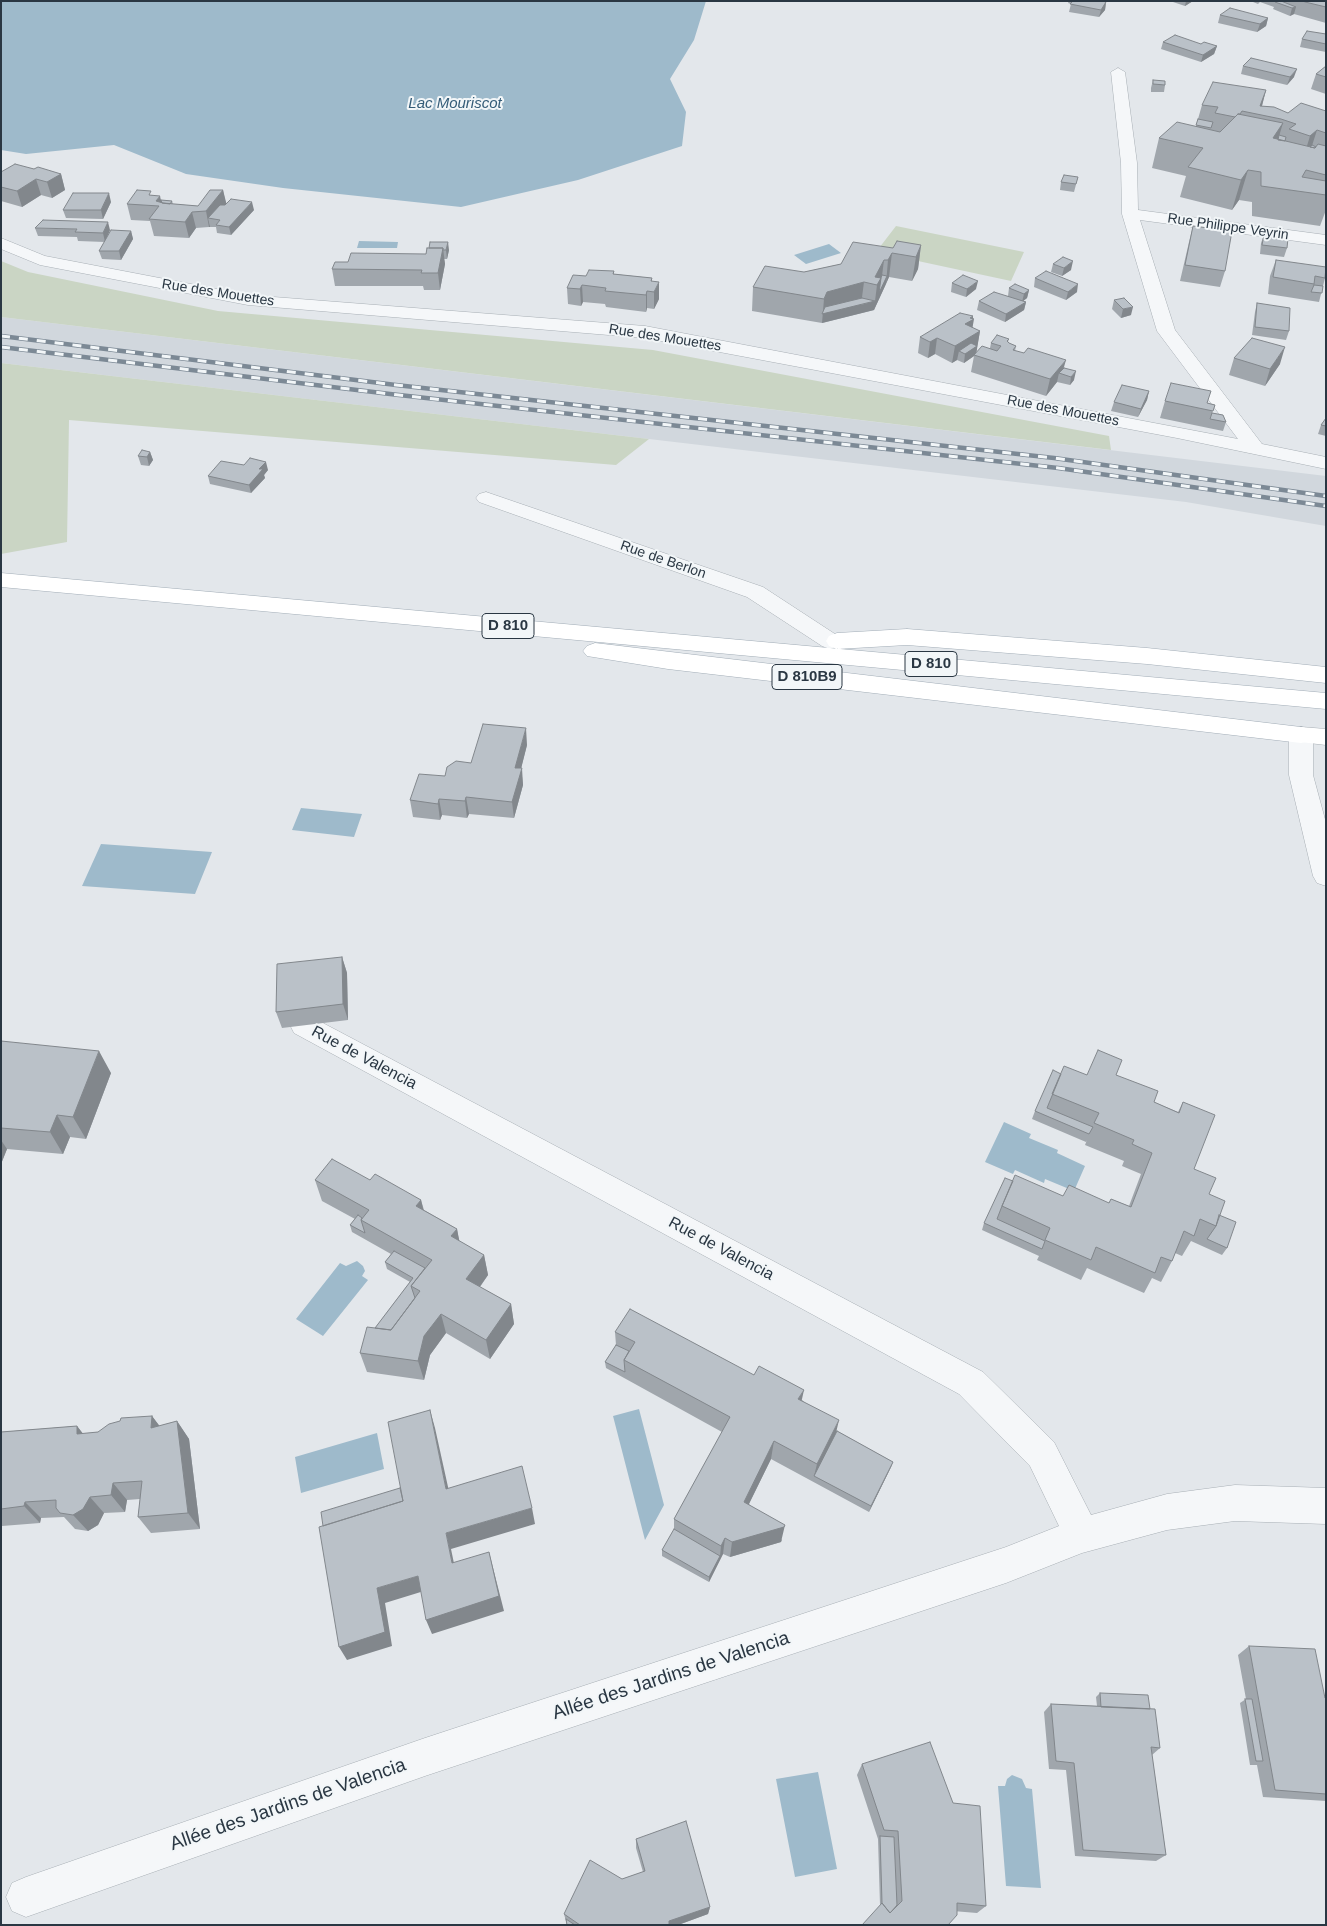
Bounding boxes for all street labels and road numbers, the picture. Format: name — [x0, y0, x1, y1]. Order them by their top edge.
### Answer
street label: Rue Philippe Veyrin — [1166, 210, 1290, 244]
street label: Rue des Mouettes — [161, 276, 275, 310]
street label: Rue des Mouettes — [608, 321, 722, 355]
street label: Rue des Mouettes — [1006, 392, 1120, 430]
street label: Rue de Berlon — [618, 537, 708, 583]
road number: D 810 — [482, 614, 534, 638]
road number: D 810 — [905, 652, 957, 676]
road number: D 810B9 — [772, 664, 842, 690]
street label: Rue de Valencia — [308, 1022, 420, 1094]
street label: Rue de Valencia — [665, 1213, 777, 1285]
street label: Allée des Jardins de Valencia — [550, 1627, 792, 1725]
street label: Allée des Jardins de Valencia — [167, 1754, 409, 1856]

